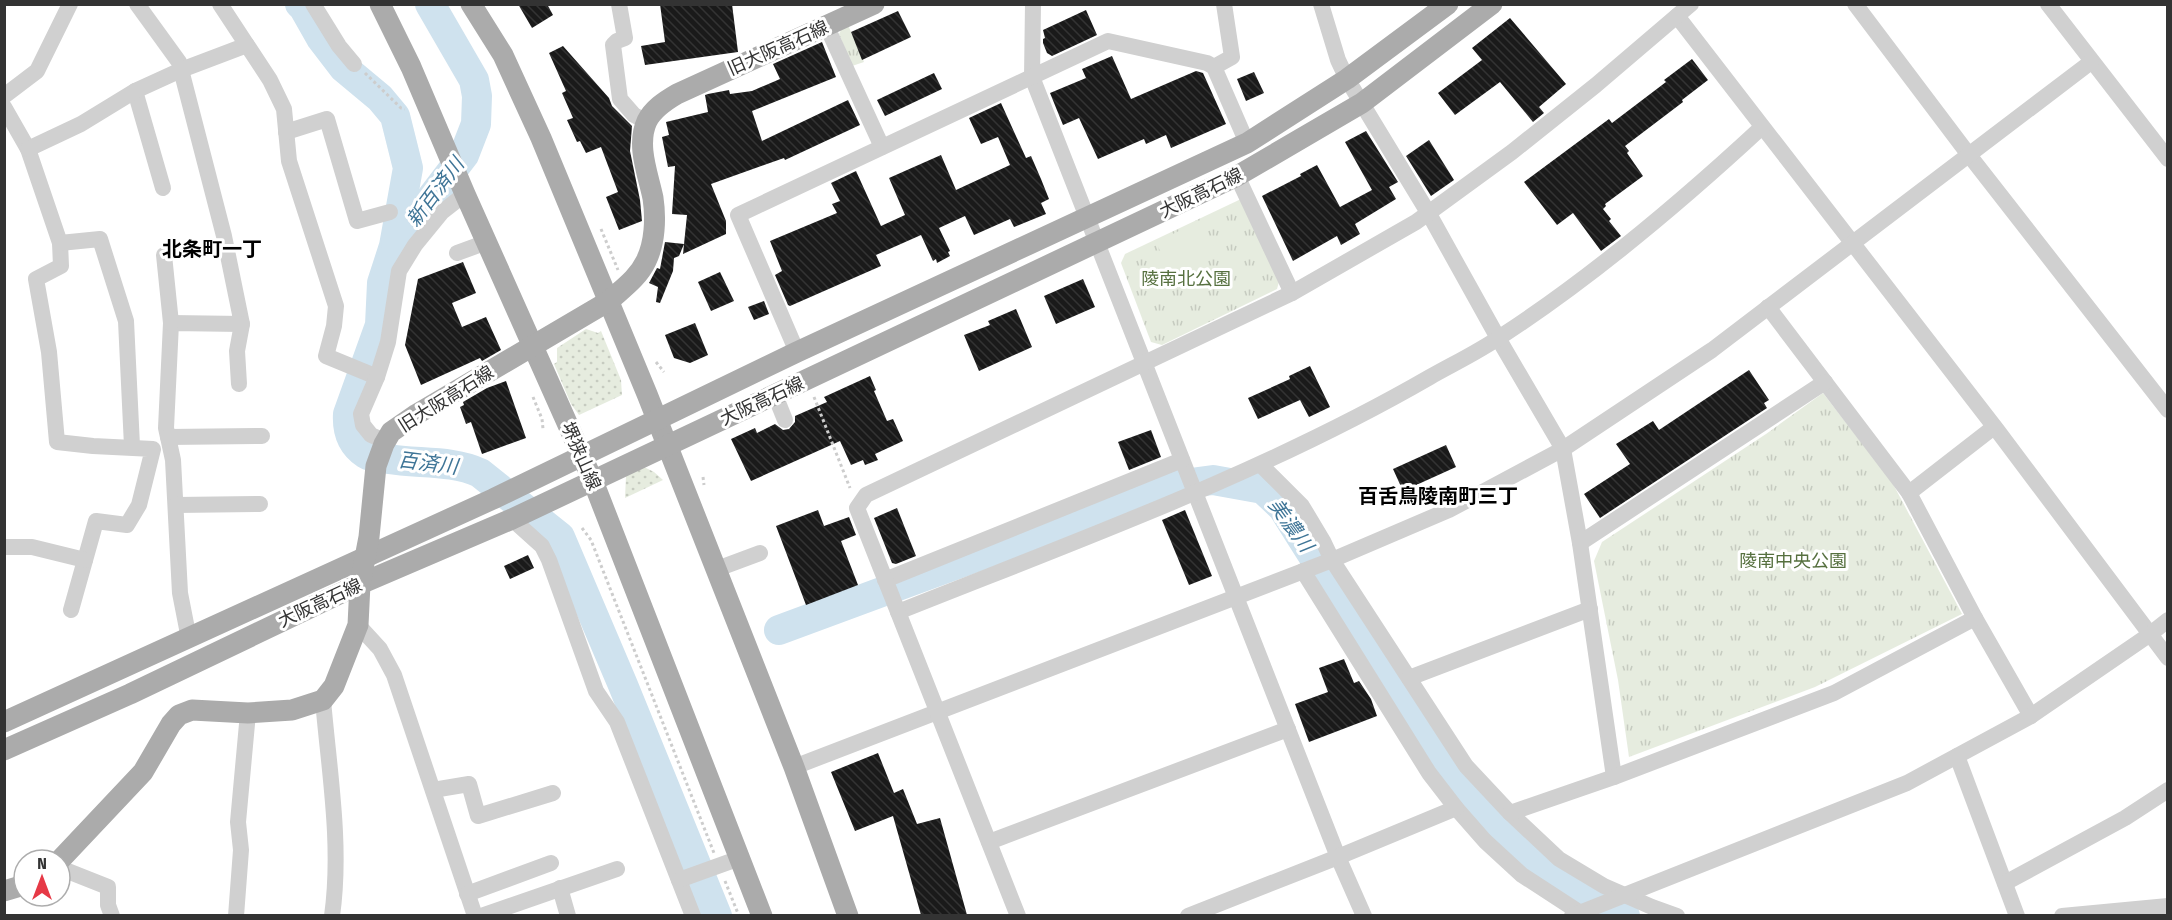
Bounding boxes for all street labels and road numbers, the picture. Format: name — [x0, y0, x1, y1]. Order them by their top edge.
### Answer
street label: 旧大阪高石線 — [724, 16, 832, 80]
street label: 大阪高石線 — [1156, 163, 1246, 223]
street label: 旧大阪高石線 — [394, 361, 498, 437]
street label: 大阪高石線 — [717, 372, 807, 430]
street label: 堺狭山線 — [556, 419, 606, 493]
street label: 大阪高石線 — [275, 574, 365, 632]

